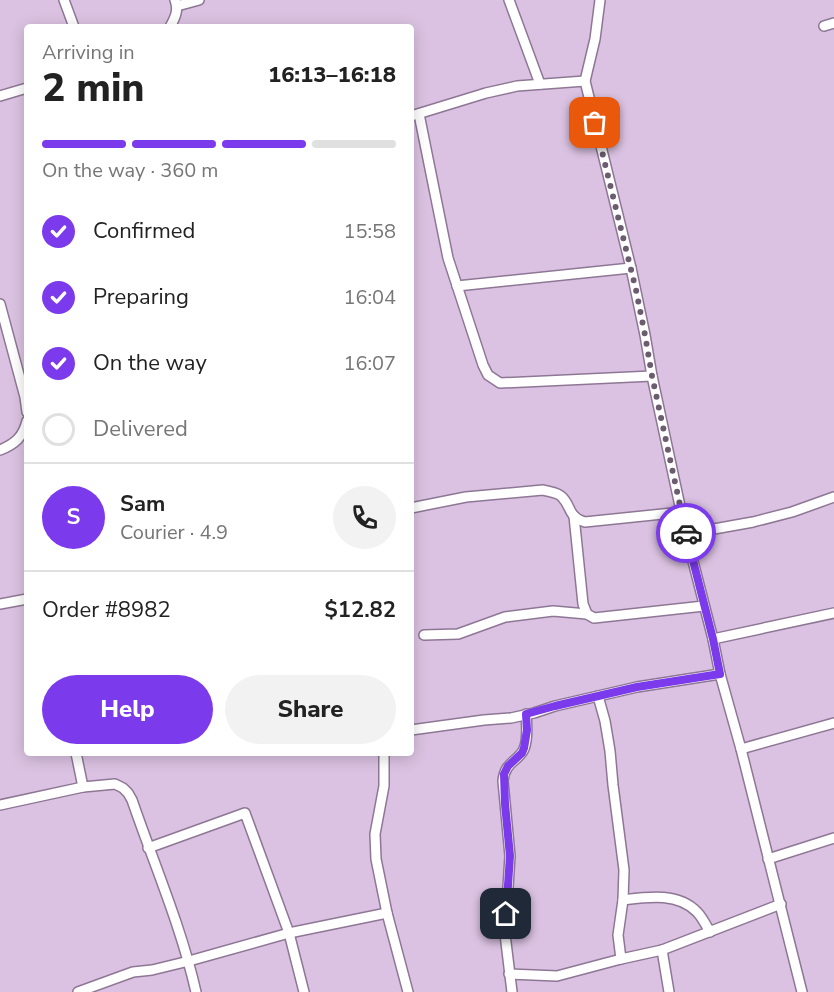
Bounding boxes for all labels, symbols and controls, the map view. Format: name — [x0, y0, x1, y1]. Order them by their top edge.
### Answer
text: Arriving in — [42, 39, 135, 66]
text: 16:13–16:18 — [268, 60, 396, 90]
text: 2 min — [42, 62, 145, 115]
pin — [569, 97, 620, 148]
icon: bag — [578, 106, 611, 139]
text: On the way · 360 m — [42, 157, 218, 184]
icon: check — [42, 215, 75, 248]
text: Confirmed — [93, 216, 195, 246]
text: 15:58 — [343, 218, 396, 245]
icon: check — [42, 281, 75, 314]
text: Preparing — [93, 282, 189, 312]
text: 16:04 — [343, 284, 396, 311]
icon: check — [42, 347, 75, 380]
text: On the way — [93, 348, 207, 378]
text: 16:07 — [343, 350, 396, 377]
text: Delivered — [93, 414, 188, 444]
button: phone — [333, 486, 396, 549]
text: Sam — [120, 489, 165, 519]
text: S — [67, 502, 80, 532]
courier — [656, 503, 716, 563]
icon: car — [670, 517, 703, 550]
text: Courier · 4.9 — [120, 519, 228, 546]
text: Order #8982 — [42, 595, 171, 625]
text: $12.82 — [325, 595, 396, 625]
button: Help — [42, 675, 213, 744]
button: Share — [225, 675, 396, 744]
pin — [480, 888, 531, 939]
icon: home — [489, 897, 522, 930]

